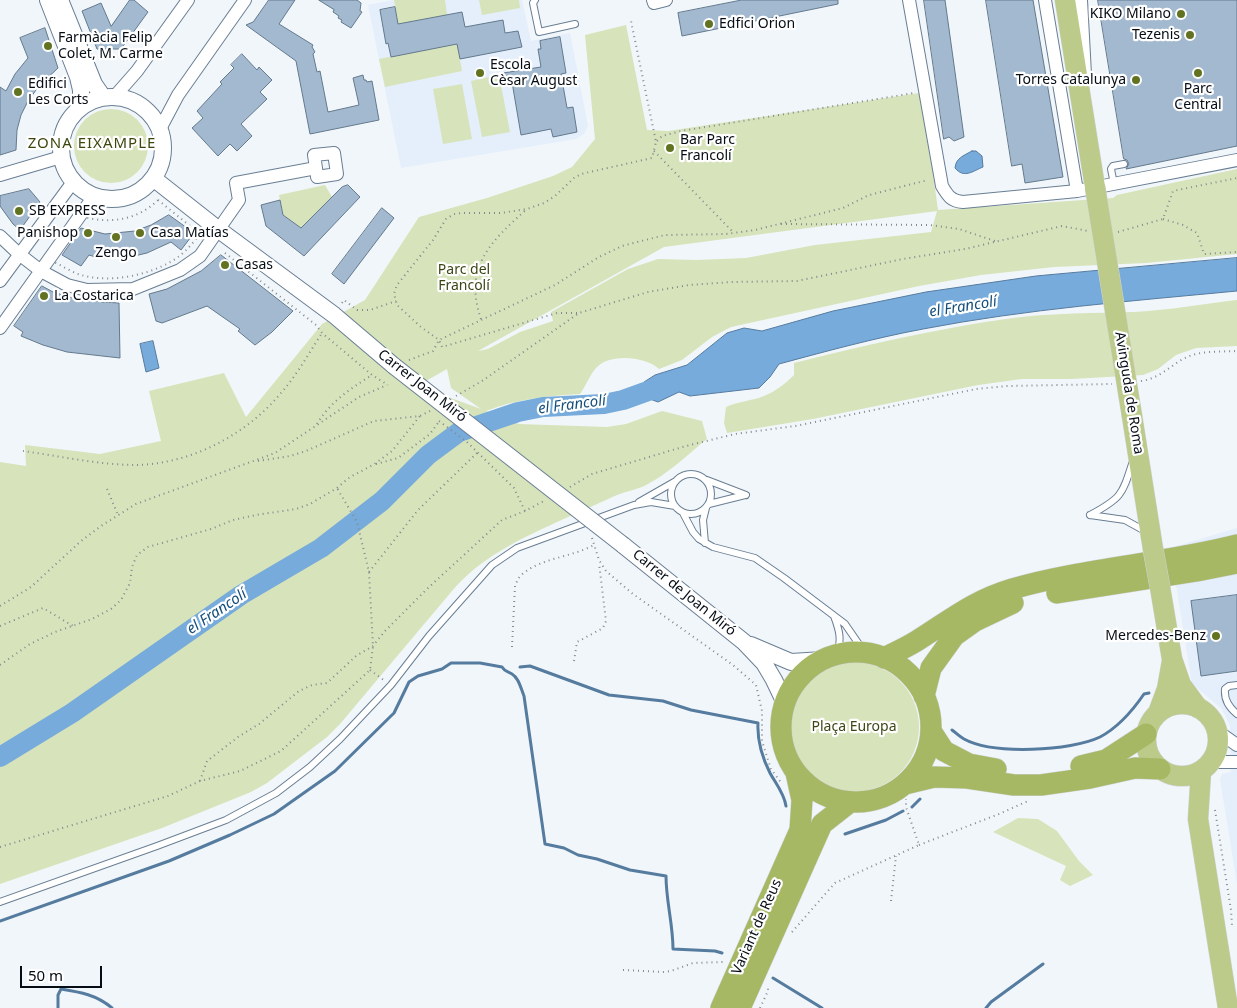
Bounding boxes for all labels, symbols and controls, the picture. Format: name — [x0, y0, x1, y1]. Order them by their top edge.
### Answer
place label: KIKO Milano — [1090, 6, 1171, 22]
marker: KIKO Milano — [1175, 8, 1187, 20]
place label: Edfici Orion — [719, 16, 795, 32]
marker: Edfici Orion — [703, 18, 715, 30]
place label: Tezenis — [1132, 27, 1180, 43]
marker: Tezenis — [1184, 29, 1196, 41]
place label: Farmàcia Felip Colet, M. Carme — [58, 30, 163, 62]
marker: Farmàcia Felip Colet, M. Carme — [42, 40, 54, 52]
place label: Escola Cèsar August — [490, 57, 577, 90]
marker: Escola Cèsar August — [474, 67, 486, 79]
marker: Parc Central — [1192, 67, 1204, 79]
place label: Torres Catalunya — [1016, 72, 1126, 88]
marker: Torres Catalunya — [1130, 74, 1142, 86]
place label: Edifici Les Corts — [28, 76, 88, 108]
place label: Parc Central — [1174, 81, 1222, 114]
marker: Edifici Les Corts — [12, 86, 24, 98]
place label: Bar Parc Francolí — [680, 132, 735, 164]
district label: ZONA EIXAMPLE — [26, 135, 158, 153]
marker: Bar Parc Francolí — [664, 142, 676, 154]
place label: SB EXPRESS — [29, 203, 106, 219]
marker: SB EXPRESS — [13, 205, 25, 217]
place label: Panishop — [17, 225, 78, 241]
place label: Casa Matías — [150, 225, 229, 241]
marker: Panishop — [82, 227, 94, 239]
marker: Casa Matías — [134, 227, 146, 239]
marker: Zengo — [110, 231, 122, 243]
place label: Zengo — [95, 245, 137, 261]
place label: Casas — [235, 257, 273, 273]
marker: Casas — [219, 259, 231, 271]
park label: Parc del Francolí — [438, 262, 490, 294]
place label: La Costarica — [54, 288, 134, 304]
marker: La Costarica — [38, 290, 50, 302]
water label: el Francolí — [928, 293, 998, 321]
street label: Avinguda de Roma — [1111, 330, 1147, 456]
street label: Carrer Joan Miró — [374, 346, 470, 426]
water label: el Francolí — [537, 392, 607, 418]
street label: Carrer de Joan Miró — [629, 546, 739, 640]
water label: el Francolí — [184, 585, 250, 639]
place label: Mercedes-Benz — [1105, 628, 1206, 644]
marker: Mercedes-Benz — [1210, 630, 1222, 642]
park label: Plaça Europa — [811, 719, 897, 735]
street label: Variant de Reus — [728, 877, 786, 977]
scale bar — [22, 956, 105, 988]
text: 50 m — [28, 965, 63, 985]

